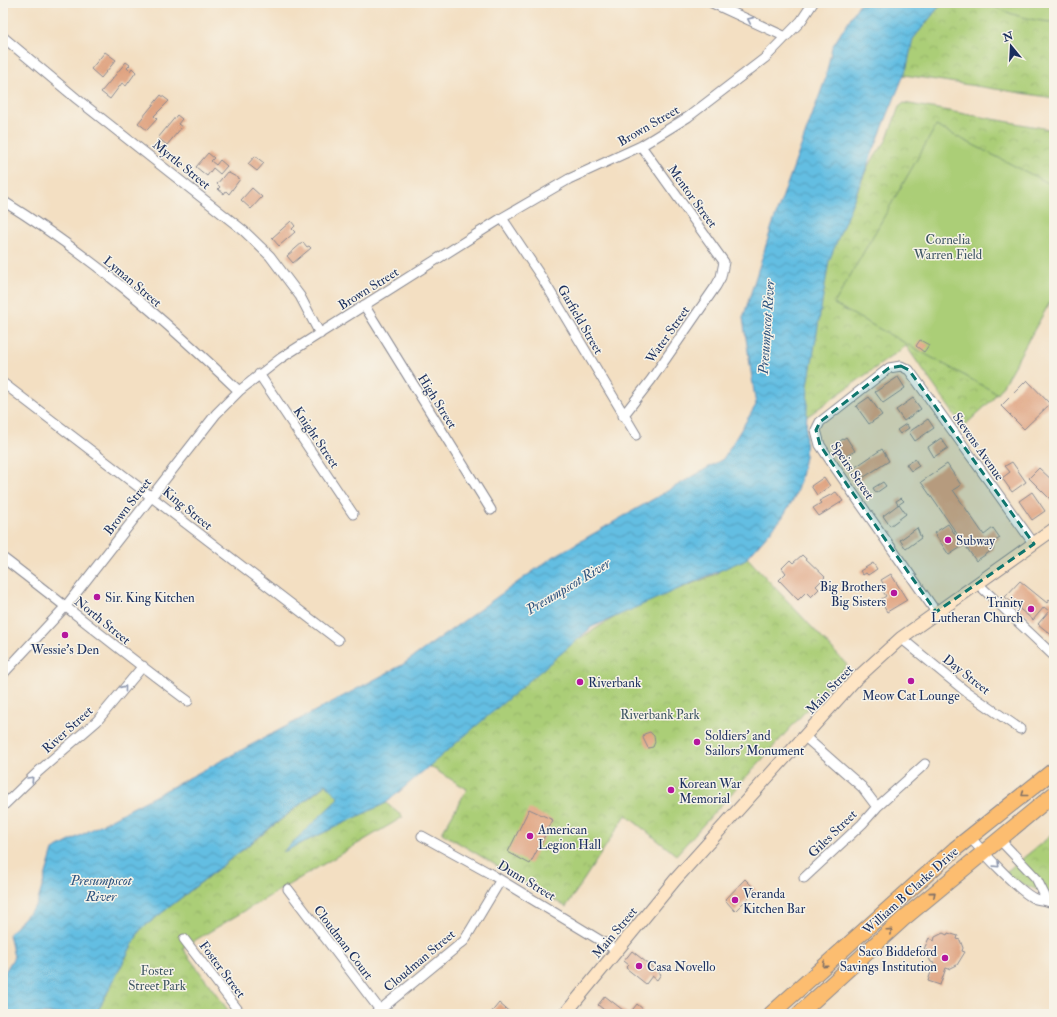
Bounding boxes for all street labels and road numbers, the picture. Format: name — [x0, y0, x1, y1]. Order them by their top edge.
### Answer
street label: Brown Street — [615, 102, 682, 150]
street label: Myrtle Street — [149, 137, 214, 194]
street label: Mentor Street — [664, 162, 720, 231]
street label: Lyman Street — [99, 253, 165, 312]
street label: Brown Street — [335, 264, 402, 314]
street label: Garfield Street — [554, 282, 606, 357]
street label: Water Street — [642, 303, 693, 367]
street label: High Street — [414, 371, 460, 432]
street label: Knight Street — [290, 404, 343, 471]
street label: Stevens Avenue — [949, 409, 1008, 484]
street label: Speirs Street — [826, 439, 877, 503]
street label: Brown Street — [100, 475, 155, 538]
street label: King Street — [159, 484, 216, 534]
street label: North Street — [71, 593, 134, 648]
street label: Day Street — [939, 651, 993, 699]
street label: Main Street — [803, 662, 857, 718]
street label: River Street — [39, 703, 96, 757]
street label: Giles Street — [805, 807, 860, 861]
street label: William B Clarke Drive — [859, 843, 962, 939]
street label: Dunn Street — [495, 857, 558, 904]
street label: Cloudman Court — [310, 902, 376, 983]
street label: Main Street — [589, 904, 641, 962]
street label: Cloudman Street — [381, 926, 459, 995]
street label: Foster Street — [196, 938, 249, 1001]

